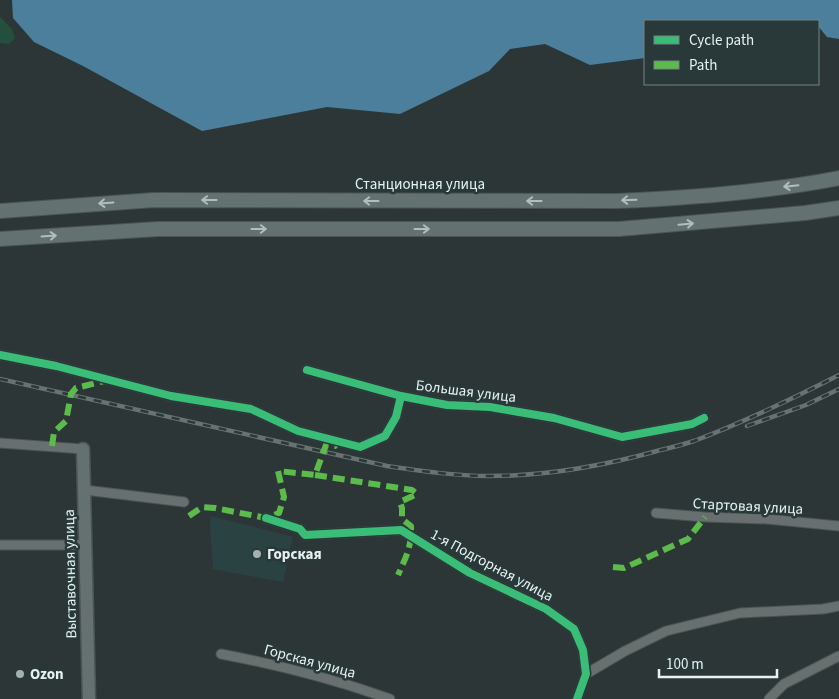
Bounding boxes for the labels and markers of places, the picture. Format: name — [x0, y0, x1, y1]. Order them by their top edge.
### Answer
place label: Горская — [267, 544, 322, 565]
marker: Горская — [251, 548, 263, 560]
place label: Ozon — [30, 664, 64, 685]
marker: Ozon — [14, 668, 26, 680]

